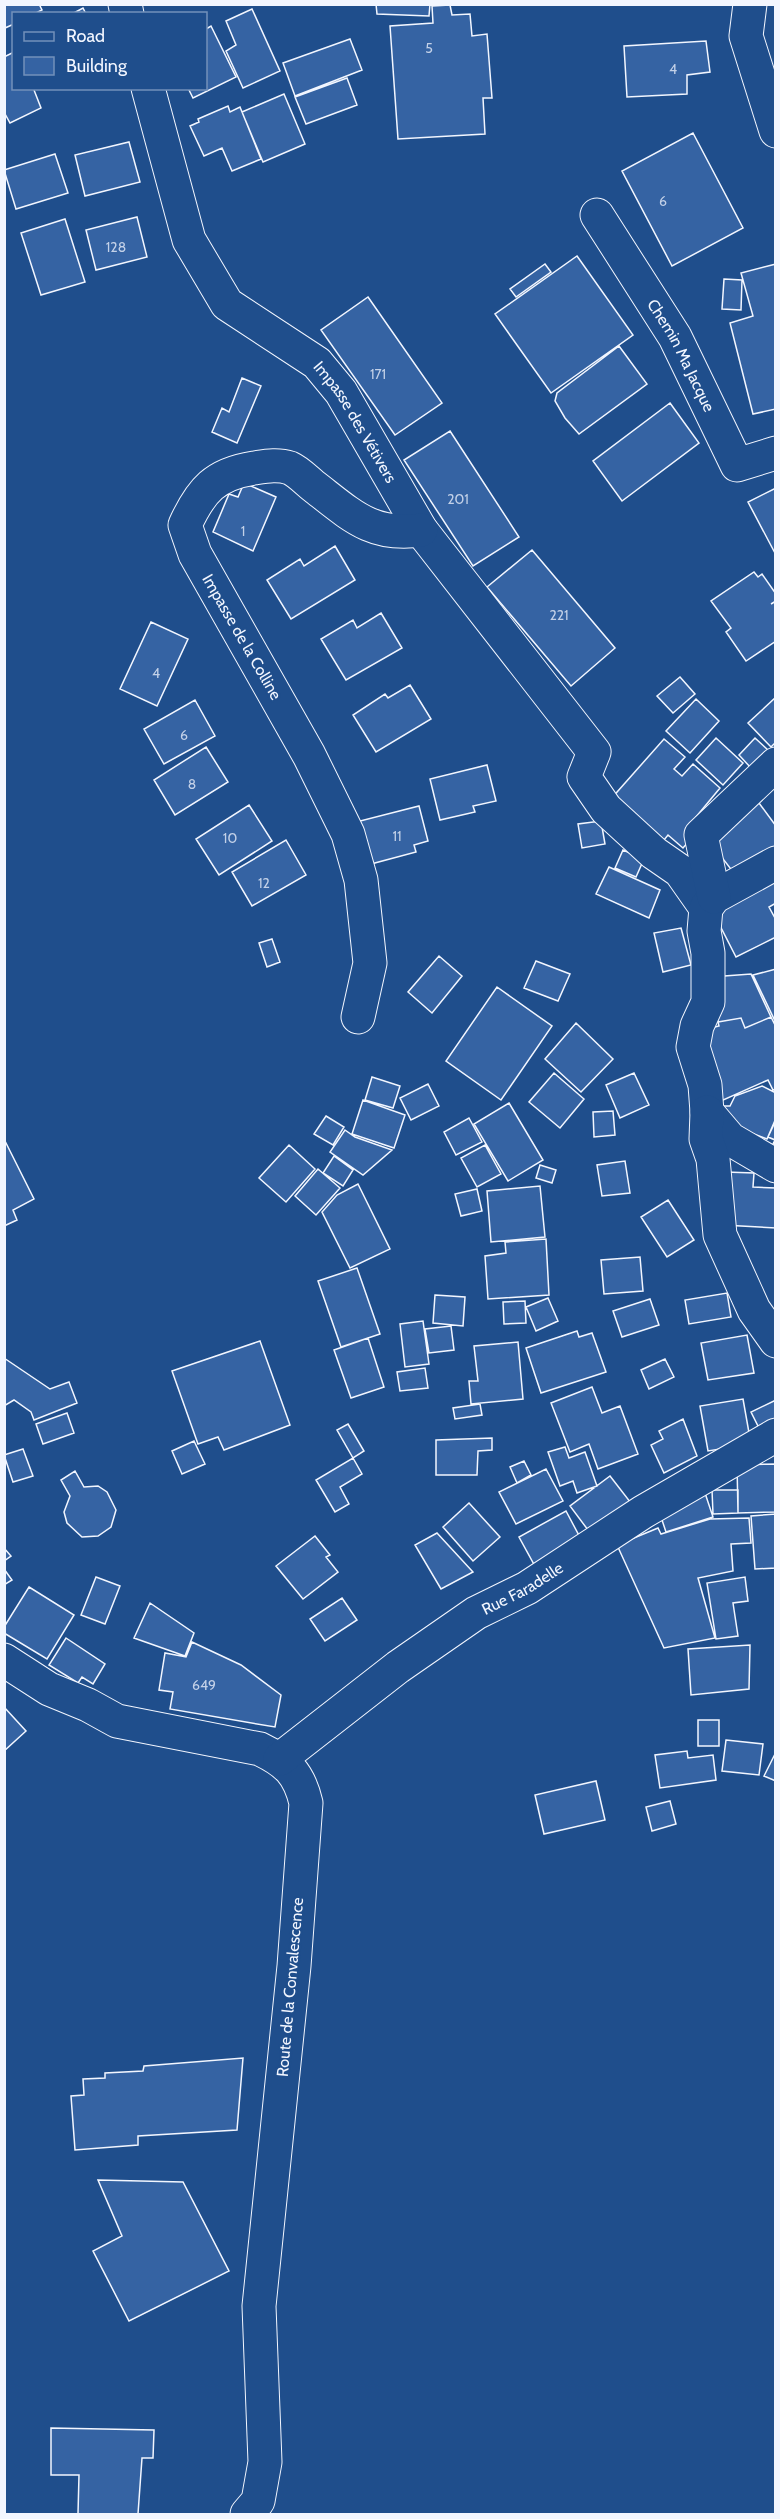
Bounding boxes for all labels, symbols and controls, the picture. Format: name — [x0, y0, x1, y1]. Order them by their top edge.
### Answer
legend — [12, 12, 207, 90]
text: Road — [66, 25, 105, 47]
house number: 5 — [425, 39, 433, 57]
text: Building — [66, 55, 128, 77]
house number: 4 — [669, 60, 677, 78]
house number: 6 — [659, 192, 667, 210]
house number: 128 — [106, 238, 126, 256]
street label: Chemin Ma Jacque — [644, 295, 719, 415]
street label: Impasse des Vétivers — [310, 357, 401, 486]
house number: 171 — [370, 365, 386, 383]
house number: 201 — [447, 490, 469, 508]
house number: 1 — [241, 522, 245, 540]
street label: Impasse de la Colline — [198, 571, 286, 703]
house number: 221 — [549, 606, 569, 624]
house number: 4 — [152, 664, 160, 682]
house number: 6 — [180, 726, 188, 744]
house number: 8 — [188, 775, 196, 793]
house number: 11 — [392, 827, 402, 845]
house number: 10 — [223, 829, 237, 847]
house number: 12 — [258, 874, 270, 892]
street label: Rue Faradelle — [478, 1558, 566, 1618]
house number: 649 — [192, 1676, 216, 1694]
street label: Route de la Convalescence — [273, 1896, 307, 2078]

